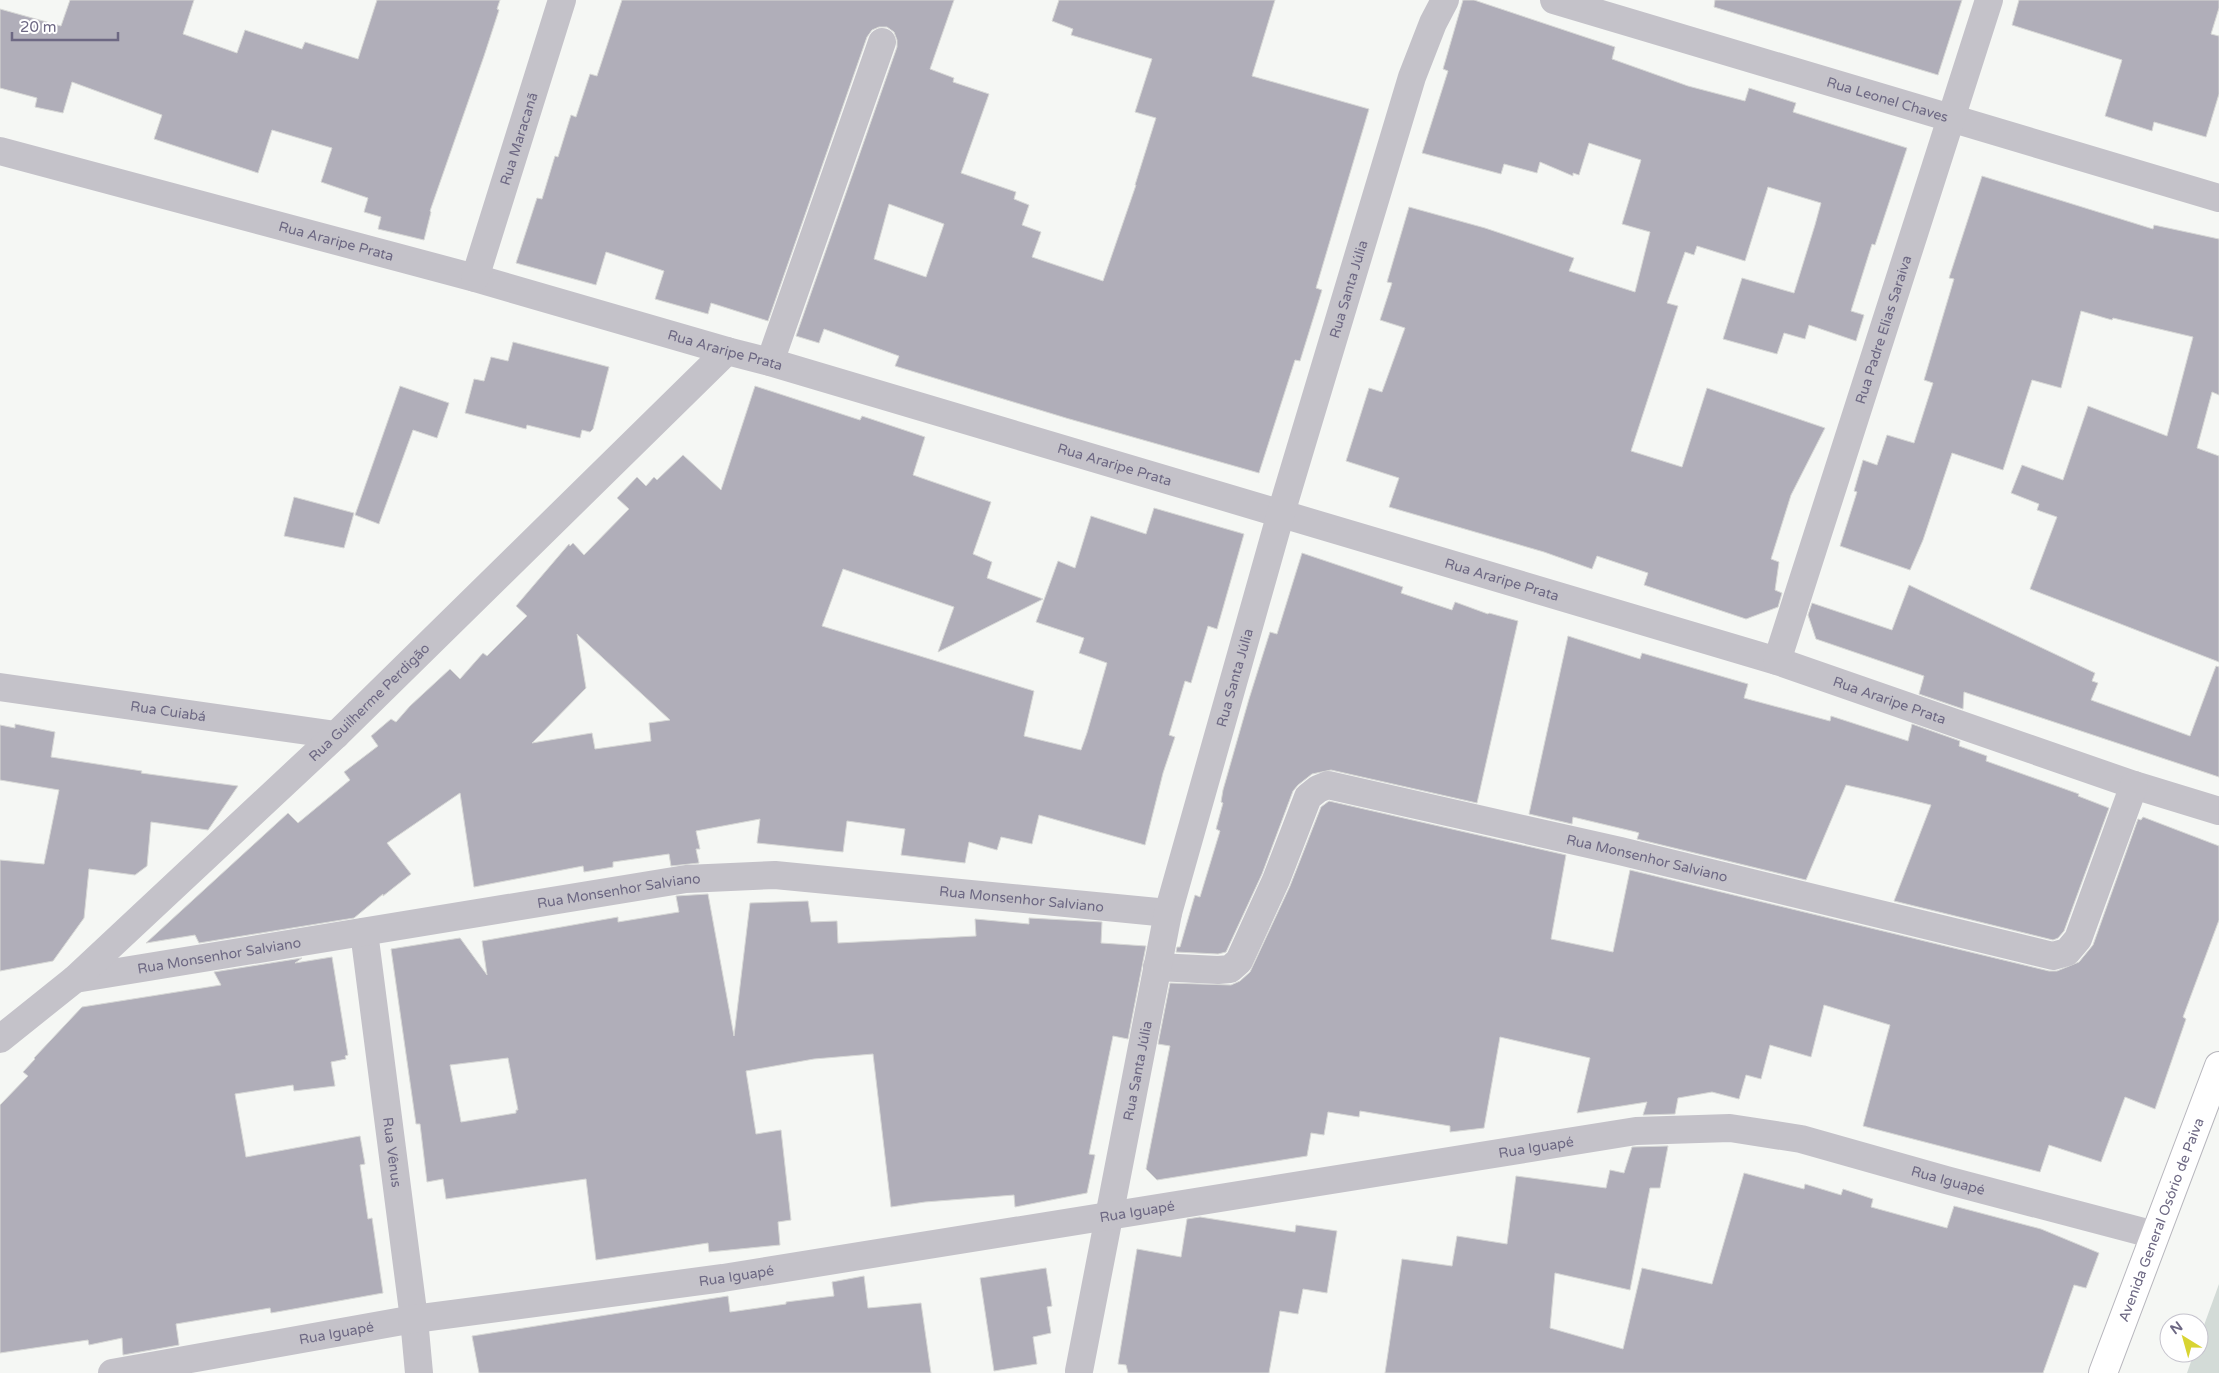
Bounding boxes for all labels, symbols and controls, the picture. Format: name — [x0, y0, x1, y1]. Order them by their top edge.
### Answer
scale bar — [12, 10, 119, 42]
text: 20 m — [20, 18, 57, 36]
street label: Rua Leonel Chaves — [1824, 74, 1951, 126]
street label: Rua Maracanã — [497, 90, 542, 187]
street label: Rua Araripe Prata — [277, 218, 396, 265]
street label: Rua Santa Júlia — [1326, 238, 1372, 340]
street label: Rua Padre Elias Saraiva — [1852, 253, 1916, 406]
street label: Rua Araripe Prata — [666, 326, 785, 374]
street label: Rua Araripe Prata — [1055, 440, 1174, 490]
street label: Rua Araripe Prata — [1443, 555, 1561, 605]
street label: Rua Santa Júlia — [1213, 627, 1257, 729]
street label: Rua Guilherme Perdigão — [305, 640, 434, 765]
street label: Rua Araripe Prata — [1831, 673, 1948, 728]
street label: Rua Cuiabá — [129, 698, 207, 725]
street label: Rua Monsenhor Salviano — [1565, 831, 1729, 886]
street label: Rua Monsenhor Salviano — [536, 870, 701, 912]
street label: Rua Monsenhor Salviano — [938, 883, 1105, 916]
street label: Rua Monsenhor Salviano — [136, 934, 302, 978]
street label: Rua Santa Júlia — [1120, 1019, 1156, 1122]
street label: Avenida General Osório de Paiva — [2115, 1115, 2208, 1324]
street label: Rua Vênus — [379, 1116, 405, 1189]
street label: Rua Iguapé — [1497, 1133, 1575, 1162]
street label: Rua Iguapé — [1909, 1163, 1987, 1199]
street label: Rua Iguapé — [1098, 1197, 1176, 1226]
street label: Rua Iguapé — [698, 1262, 775, 1290]
north arrow — [2159, 1313, 2209, 1363]
street label: Rua Iguapé — [298, 1318, 375, 1348]
text: N — [2167, 1318, 2186, 1338]

